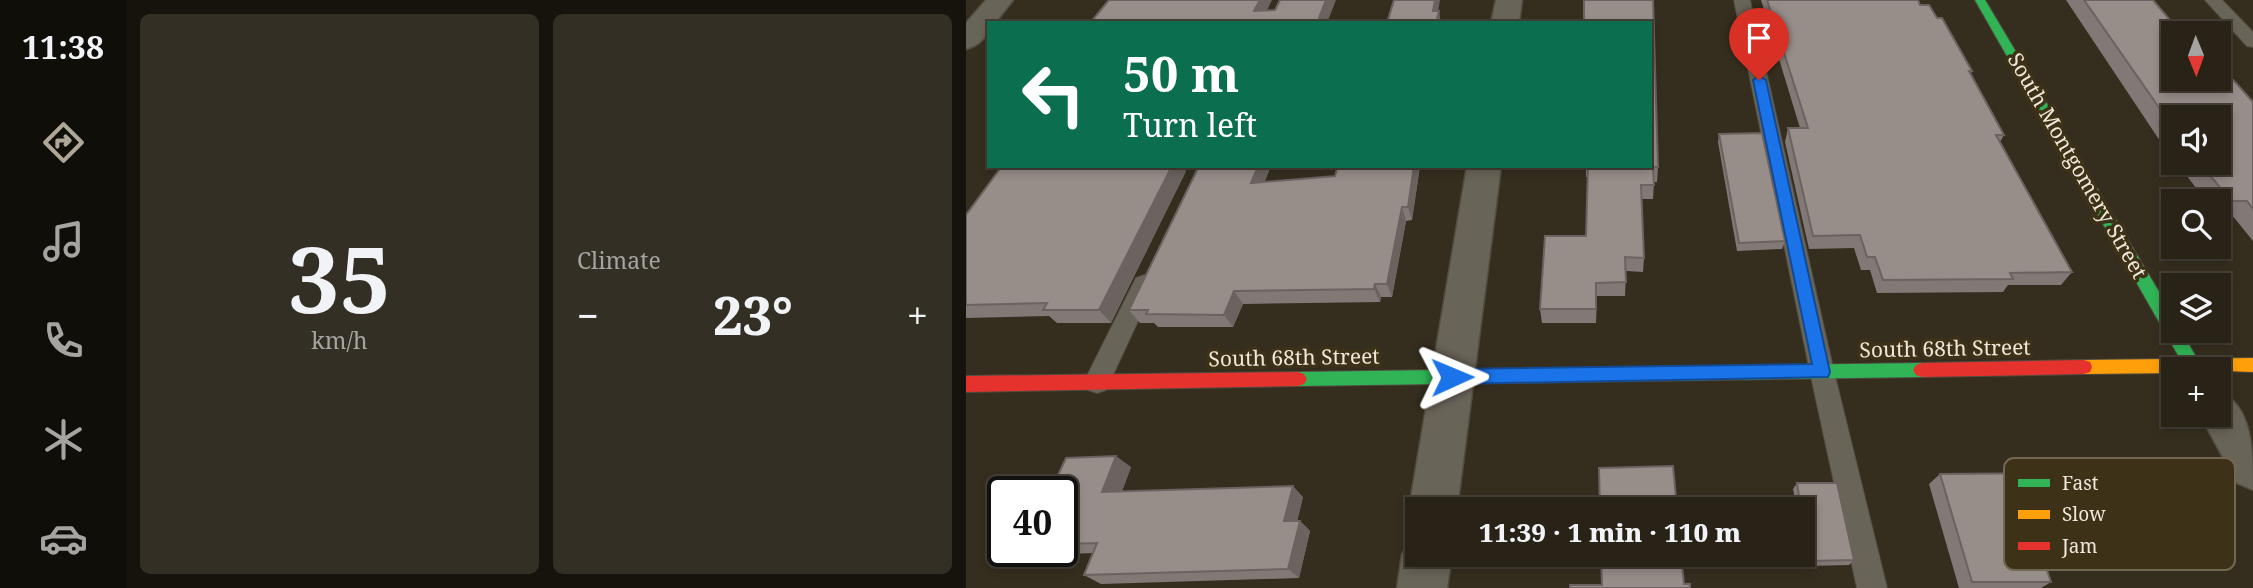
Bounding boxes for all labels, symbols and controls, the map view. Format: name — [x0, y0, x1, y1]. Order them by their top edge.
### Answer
pin — [1729, 8, 1789, 80]
icon: arrive — [1740, 19, 1778, 57]
north arrow — [2161, 21, 2231, 91]
map controls — [2161, 21, 2231, 427]
text: 11:38 — [22, 25, 104, 68]
text: 50 m — [1123, 40, 1239, 106]
street label: South Montgomery Street — [2002, 48, 2154, 283]
icon: left — [1008, 49, 1099, 140]
text: Turn left — [1123, 103, 1257, 146]
button: sound — [2161, 105, 2231, 175]
icon: directions — [39, 118, 88, 167]
button: search — [2161, 189, 2231, 259]
text: 35 — [288, 216, 391, 340]
icon: music — [39, 217, 88, 266]
text: Climate — [577, 244, 661, 276]
button: layers — [2161, 273, 2231, 343]
text: 23° — [713, 279, 793, 350]
text: − — [577, 289, 599, 341]
text: + — [907, 289, 928, 341]
icon: phone — [39, 316, 88, 365]
text: km/h — [311, 324, 368, 356]
street label: South 68th Street — [1859, 333, 2031, 363]
position arrow — [1415, 340, 1489, 414]
street label: South 68th Street — [1208, 342, 1380, 372]
button: + — [2161, 357, 2231, 427]
icon: climate — [39, 415, 88, 464]
legend — [2004, 458, 2235, 570]
text: Fast — [2062, 470, 2099, 496]
speed limit sign: 40 — [987, 476, 1078, 567]
text: Slow — [2062, 501, 2106, 527]
icon: car — [39, 514, 88, 563]
text: 11:39 · 1 min · 110 m — [1479, 514, 1741, 550]
text: Jam — [2061, 533, 2097, 559]

